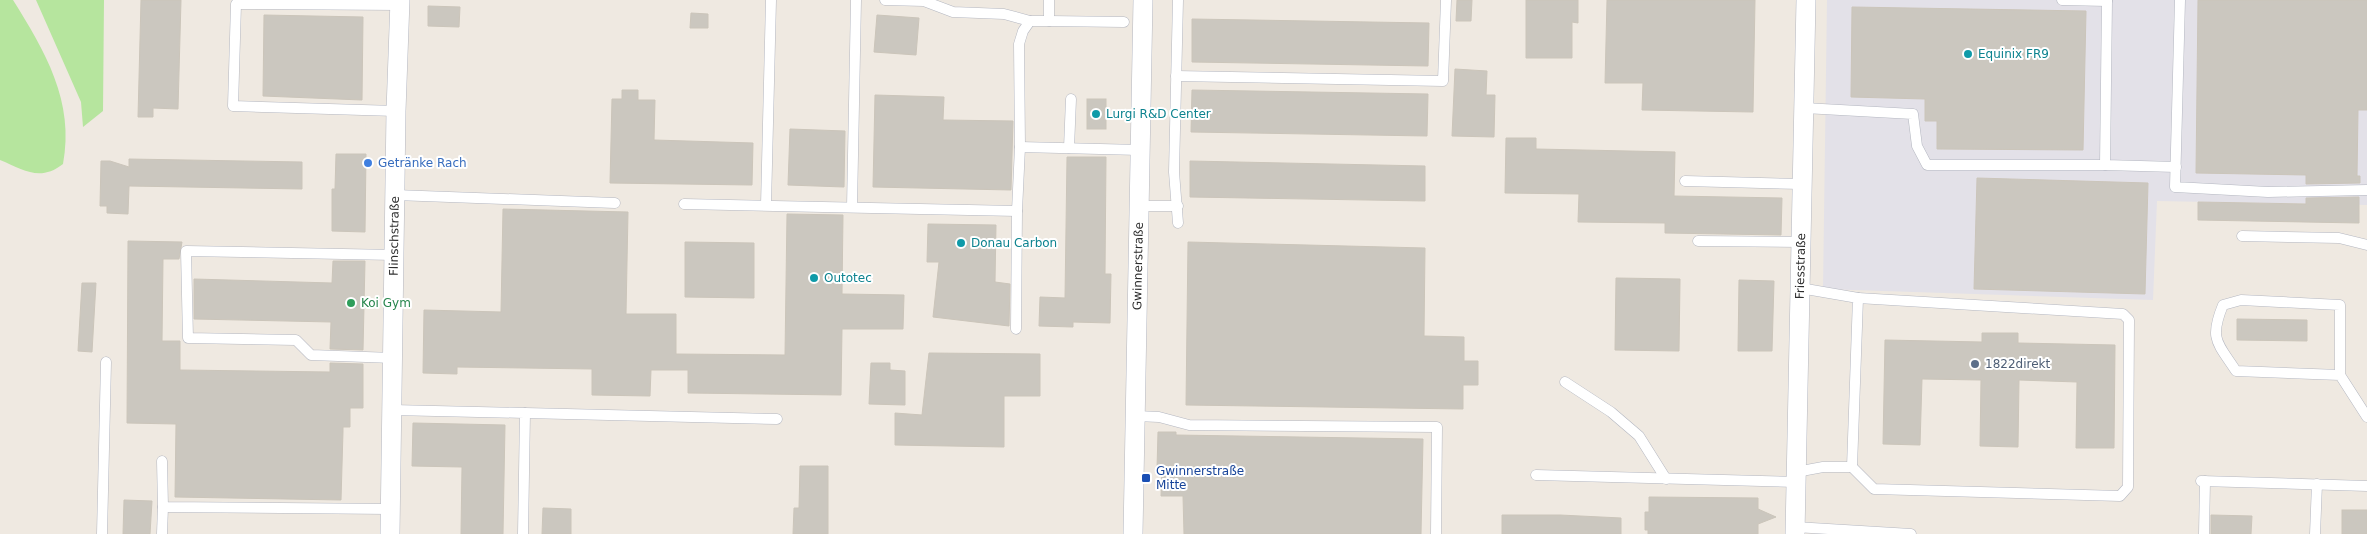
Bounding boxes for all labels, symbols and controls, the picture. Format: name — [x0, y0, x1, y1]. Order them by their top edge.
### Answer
place label: Equinix FR9 — [1978, 47, 2049, 61]
marker: Equinix FR9 — [1962, 48, 1974, 60]
place label: Lurgi R&D Center — [1106, 107, 1211, 121]
marker: Lurgi R&D Center — [1090, 108, 1102, 120]
place label: Getränke Rach — [378, 156, 467, 170]
marker: Getränke Rach — [362, 157, 374, 169]
street label: Flinschstraße — [387, 196, 402, 276]
street label: Gwinnerstraße — [1130, 222, 1146, 310]
street label: Friesstraße — [1793, 233, 1808, 299]
place label: Donau Carbon — [971, 236, 1057, 250]
marker: Donau Carbon — [955, 237, 967, 249]
place label: Outotec — [824, 271, 872, 285]
marker: Outotec — [808, 272, 820, 284]
place label: Koi Gym — [361, 296, 411, 310]
marker: Koi Gym — [345, 297, 357, 309]
place label: 1822direkt — [1985, 357, 2050, 371]
marker: 1822direkt — [1969, 358, 1981, 370]
place label: Gwinnerstraße Mitte — [1156, 464, 1244, 492]
marker: Gwinnerstraße Mitte — [1140, 472, 1152, 484]

